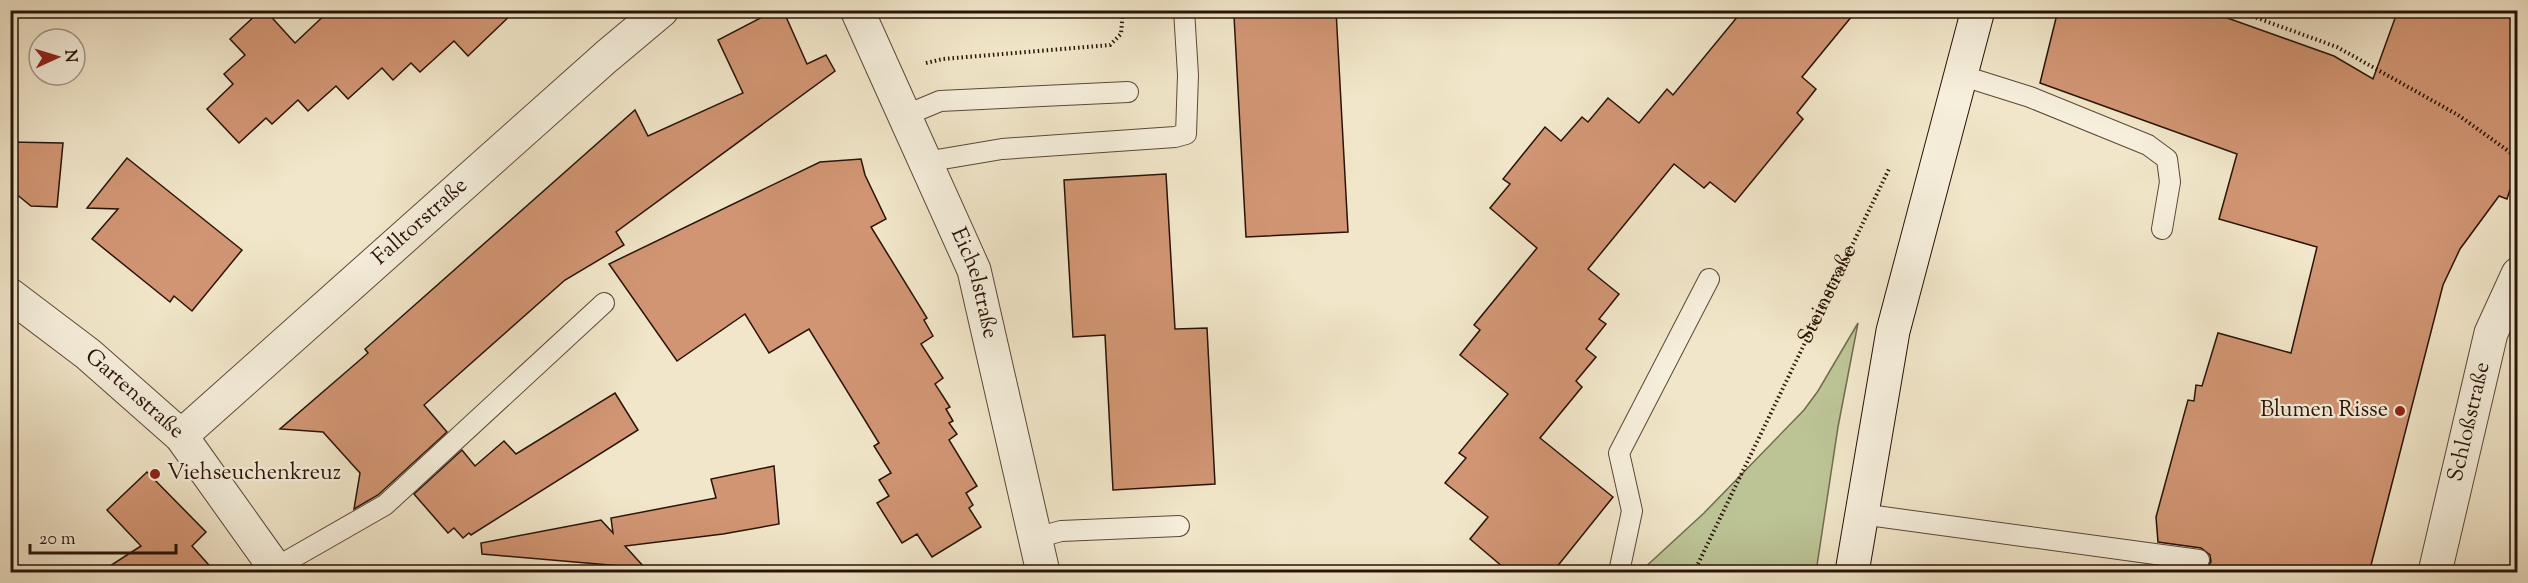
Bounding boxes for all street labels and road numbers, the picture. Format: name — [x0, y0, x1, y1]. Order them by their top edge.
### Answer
street label: Falltorstraße — [366, 171, 475, 274]
street label: Eichelstraße — [941, 223, 1005, 342]
street label: Steinstraße — [1791, 240, 1866, 350]
street label: Gartenstraße — [77, 342, 191, 447]
street label: Schloßstraße — [2441, 359, 2500, 485]

